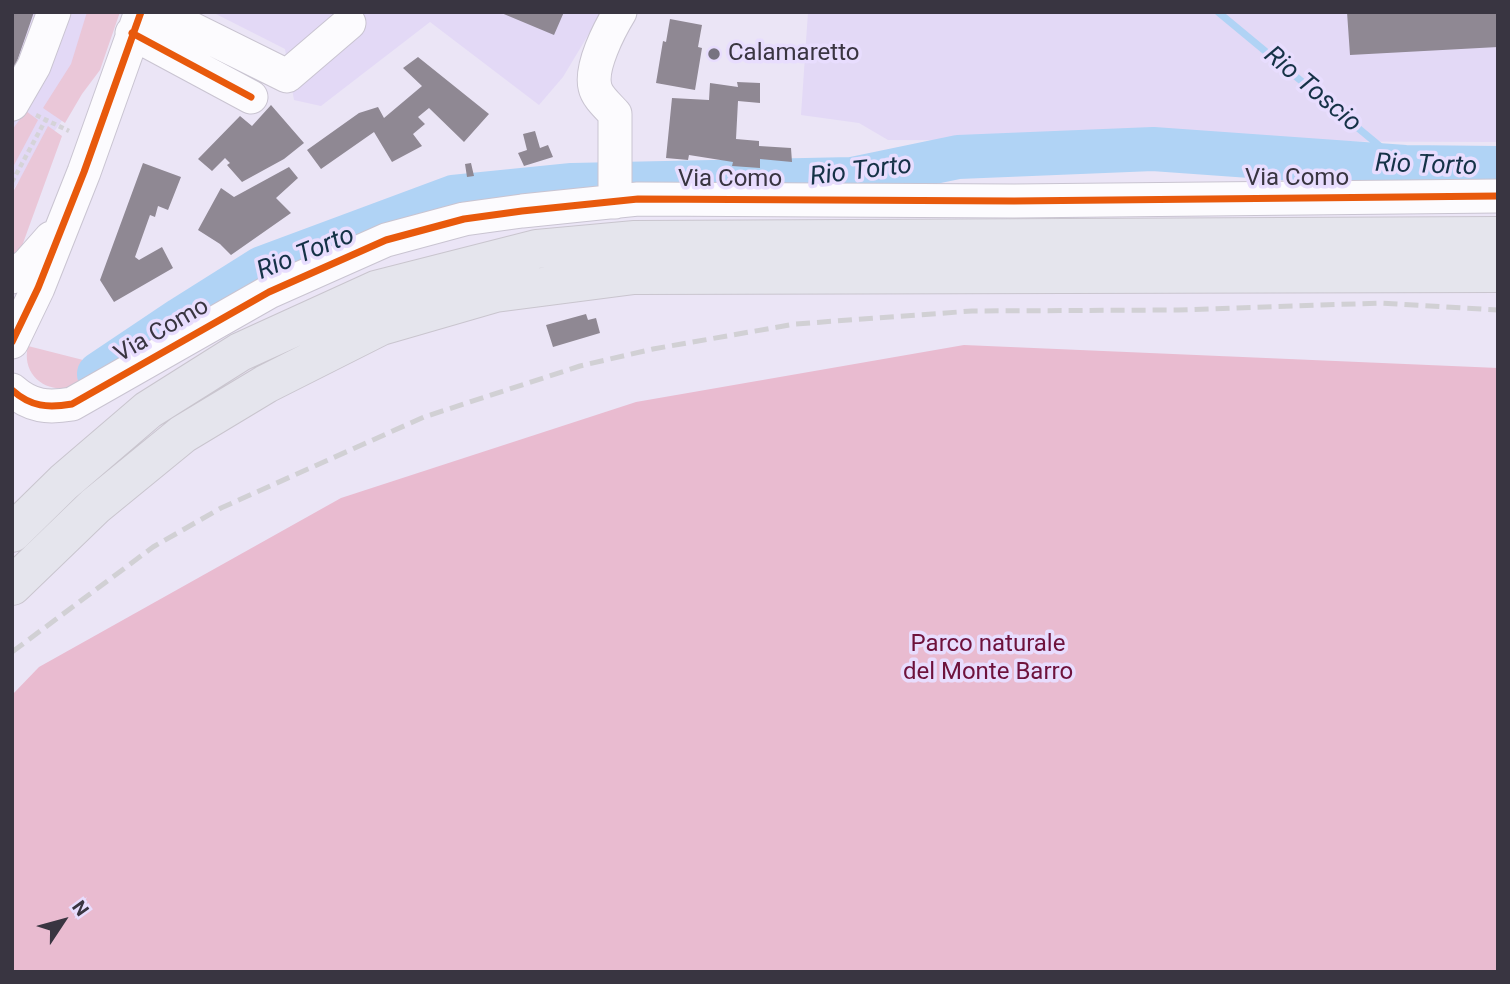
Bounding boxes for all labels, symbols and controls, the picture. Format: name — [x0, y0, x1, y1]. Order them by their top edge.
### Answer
place label: Calamaretto — [728, 40, 859, 68]
water label: Rio Toscio — [1257, 40, 1367, 140]
marker: Calamaretto — [706, 46, 722, 62]
water label: Rio Torto — [1374, 149, 1478, 183]
water label: Rio Torto — [808, 150, 914, 194]
street label: Via Como — [1245, 165, 1349, 193]
street label: Via Como — [678, 166, 782, 194]
water label: Rio Torto — [253, 220, 359, 288]
street label: Via Como — [110, 292, 214, 370]
park label: Parco naturale del Monte Barro — [903, 631, 1073, 687]
north arrow — [28, 886, 98, 956]
text: N — [67, 896, 94, 921]

